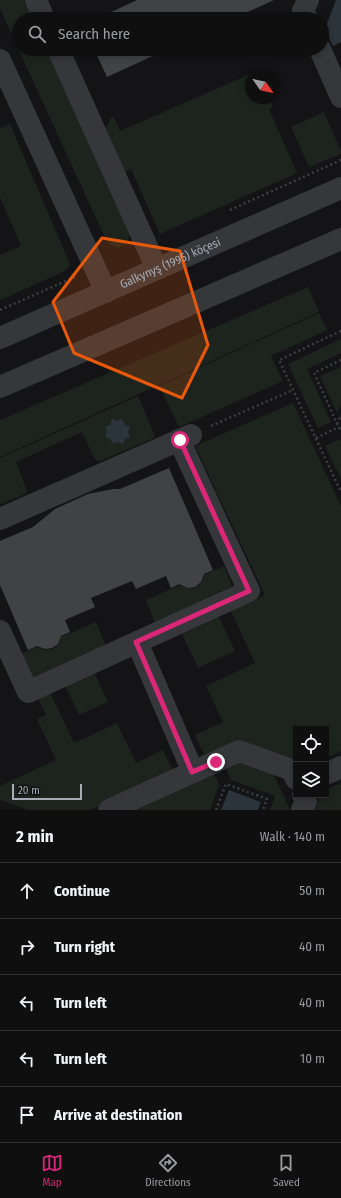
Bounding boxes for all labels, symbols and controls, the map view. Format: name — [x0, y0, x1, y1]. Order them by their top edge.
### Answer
search box — [12, 12, 329, 56]
icon: search — [26, 23, 48, 45]
text: Search here — [58, 25, 130, 43]
north arrow — [245, 68, 281, 104]
street label: Galkynyş (1995) köçesi — [118, 235, 223, 291]
route start — [171, 431, 189, 449]
map controls — [293, 726, 329, 798]
button: locate — [293, 726, 329, 762]
route end — [207, 753, 225, 771]
button: layers — [293, 762, 329, 798]
scale bar — [12, 782, 82, 801]
text: 20 m — [18, 784, 40, 797]
text: 2 min — [16, 826, 54, 847]
text: Walk · 140 m — [260, 829, 325, 844]
icon: ahead — [16, 880, 38, 902]
text: Continue — [54, 882, 110, 900]
text: 50 m — [299, 883, 325, 898]
icon: right — [16, 936, 38, 958]
text: Turn right — [54, 938, 115, 956]
text: 40 m — [299, 939, 325, 954]
icon: left — [16, 992, 38, 1014]
text: Turn left — [54, 994, 107, 1012]
text: 40 m — [299, 995, 325, 1010]
icon: left — [16, 1048, 38, 1070]
text: Turn left — [54, 1050, 107, 1068]
text: 10 m — [300, 1051, 325, 1066]
icon: arrive — [16, 1104, 38, 1126]
text: Arrive at destination — [54, 1106, 182, 1124]
tab: Map — [41, 1152, 63, 1189]
tab: Directions — [145, 1152, 191, 1189]
tab: Saved — [273, 1152, 300, 1189]

